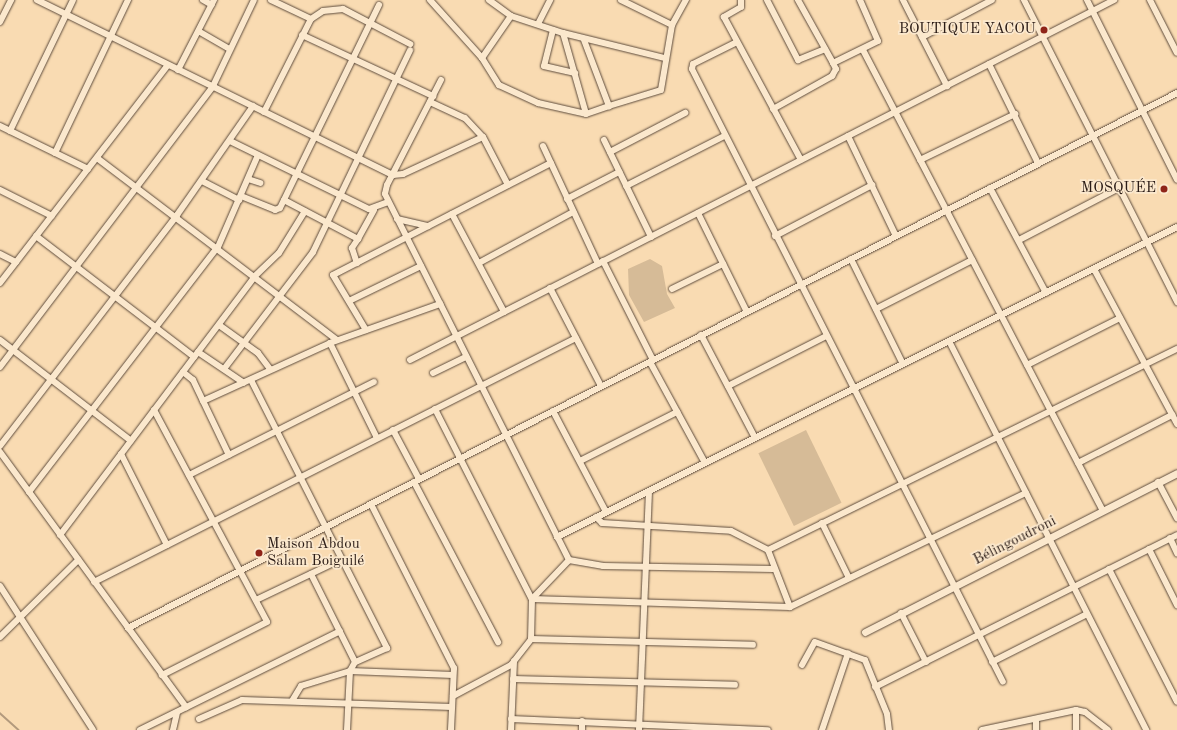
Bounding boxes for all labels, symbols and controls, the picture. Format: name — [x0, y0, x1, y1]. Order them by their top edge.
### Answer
place label: BOUTIQUE YACOU — [899, 21, 1036, 39]
marker: BOUTIQUE YACOU — [1039, 25, 1049, 35]
place label: MOSQUÉE — [1081, 180, 1156, 198]
marker: MOSQUÉE — [1159, 184, 1169, 194]
street label: Bélingoudroni — [971, 512, 1059, 570]
place label: Maison Abdou Salam Boiguilé — [267, 535, 364, 570]
marker: Maison Abdou Salam Boiguilé — [254, 548, 264, 558]

